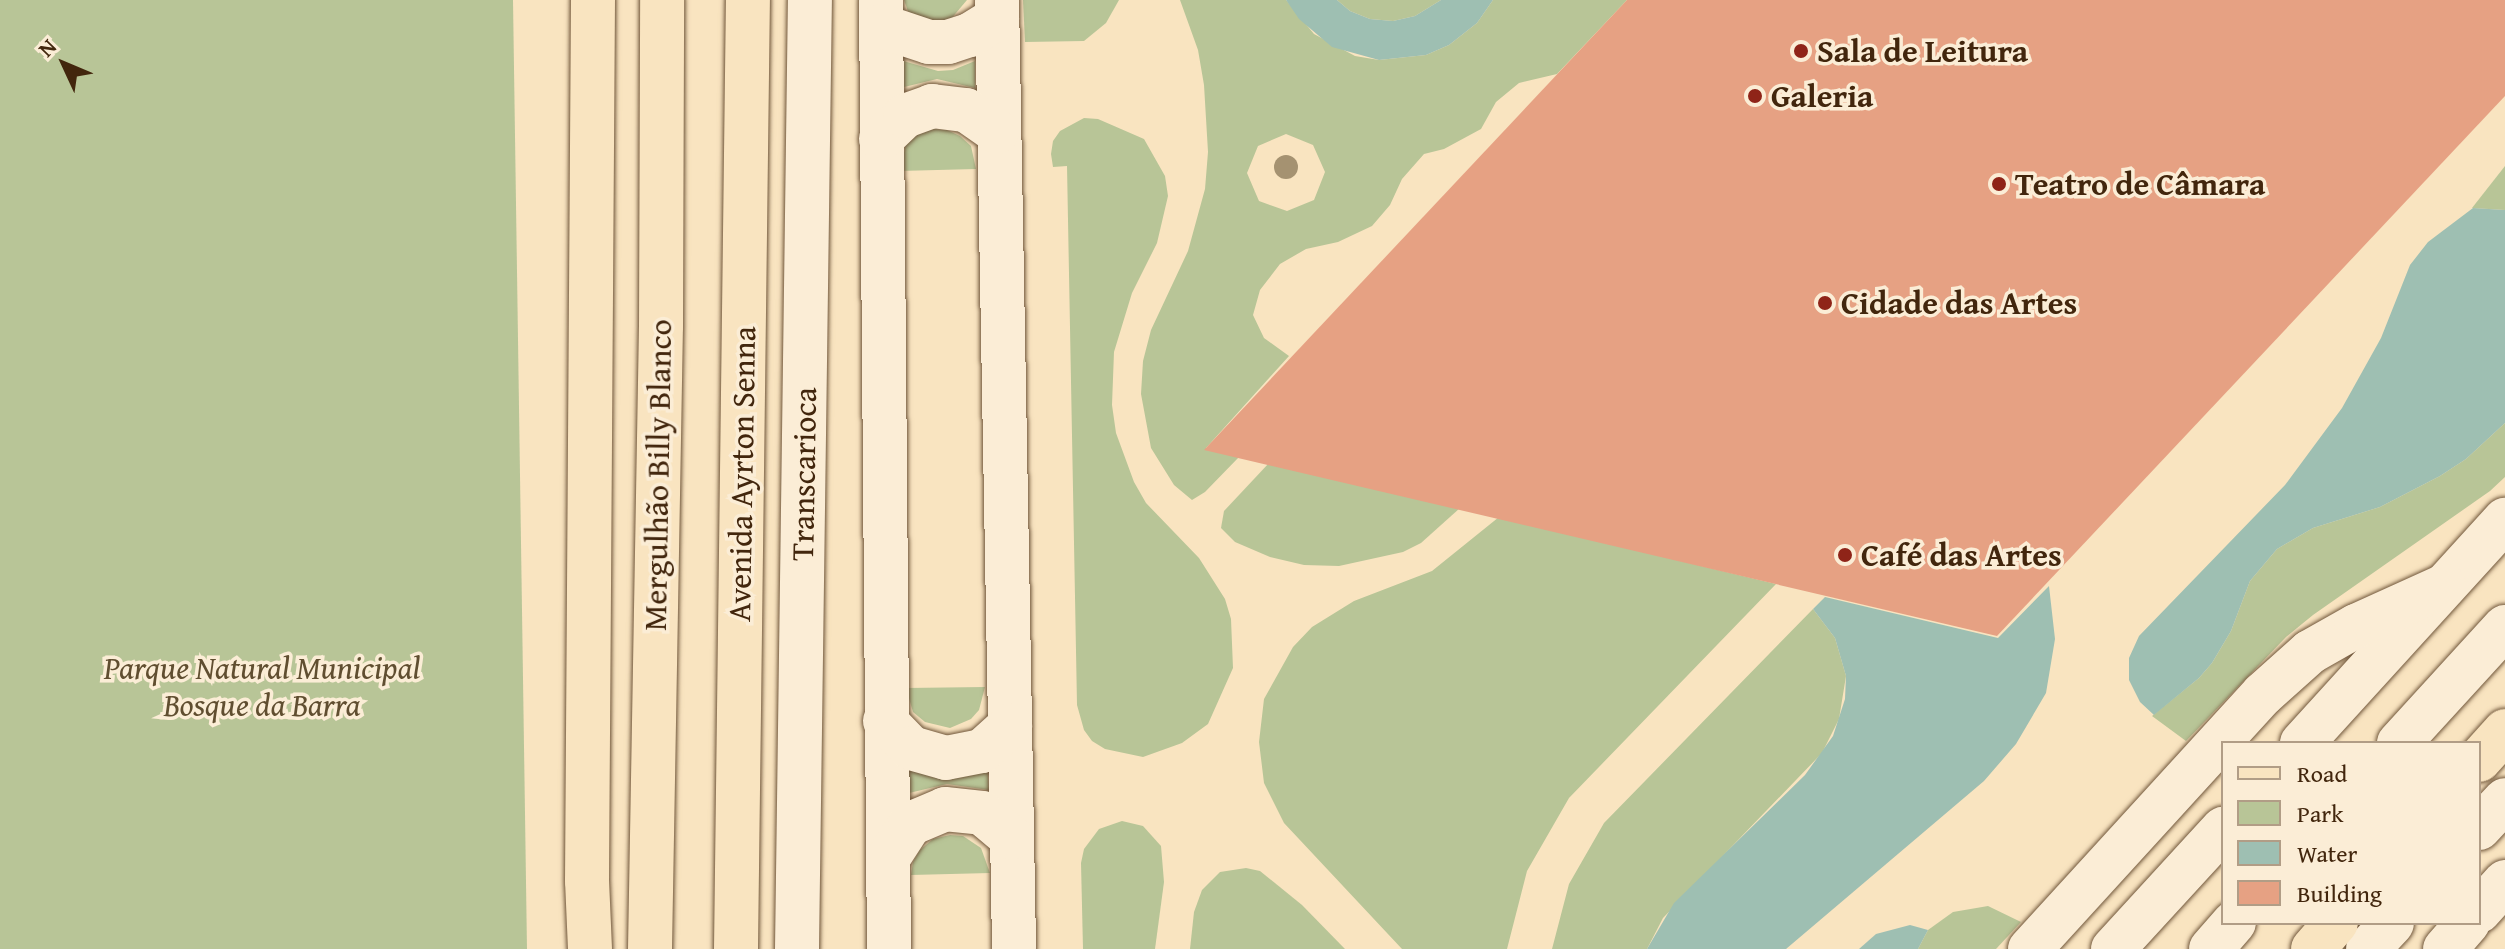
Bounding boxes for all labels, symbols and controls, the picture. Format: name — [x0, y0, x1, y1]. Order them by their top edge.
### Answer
north arrow — [24, 24, 104, 104]
text: N — [30, 31, 63, 64]
place label: Sala de Leitura — [1817, 32, 2028, 70]
marker: Sala de Leitura — [1792, 42, 1810, 60]
place label: Galeria — [1771, 77, 1874, 115]
marker: Galeria — [1746, 87, 1764, 105]
place label: Teatro de Câmara — [2015, 165, 2265, 203]
marker: Teatro de Câmara — [1990, 175, 2008, 193]
place label: Cidade das Artes — [1841, 284, 2077, 322]
marker: Cidade das Artes — [1816, 294, 1834, 312]
street label: Mergulhão Billy Blanco — [636, 319, 680, 631]
street label: Avenida Ayrton Senna — [720, 326, 764, 622]
street label: Transcarioca — [783, 387, 825, 561]
place label: Café das Artes — [1861, 536, 2062, 574]
marker: Café das Artes — [1836, 546, 1854, 564]
park label: Parque Natural Municipal Bosque da Barra — [104, 650, 420, 725]
legend — [2221, 741, 2481, 925]
text: Road — [2297, 756, 2347, 791]
text: Park — [2297, 796, 2343, 831]
text: Water — [2297, 836, 2357, 871]
text: Building — [2297, 876, 2382, 911]

